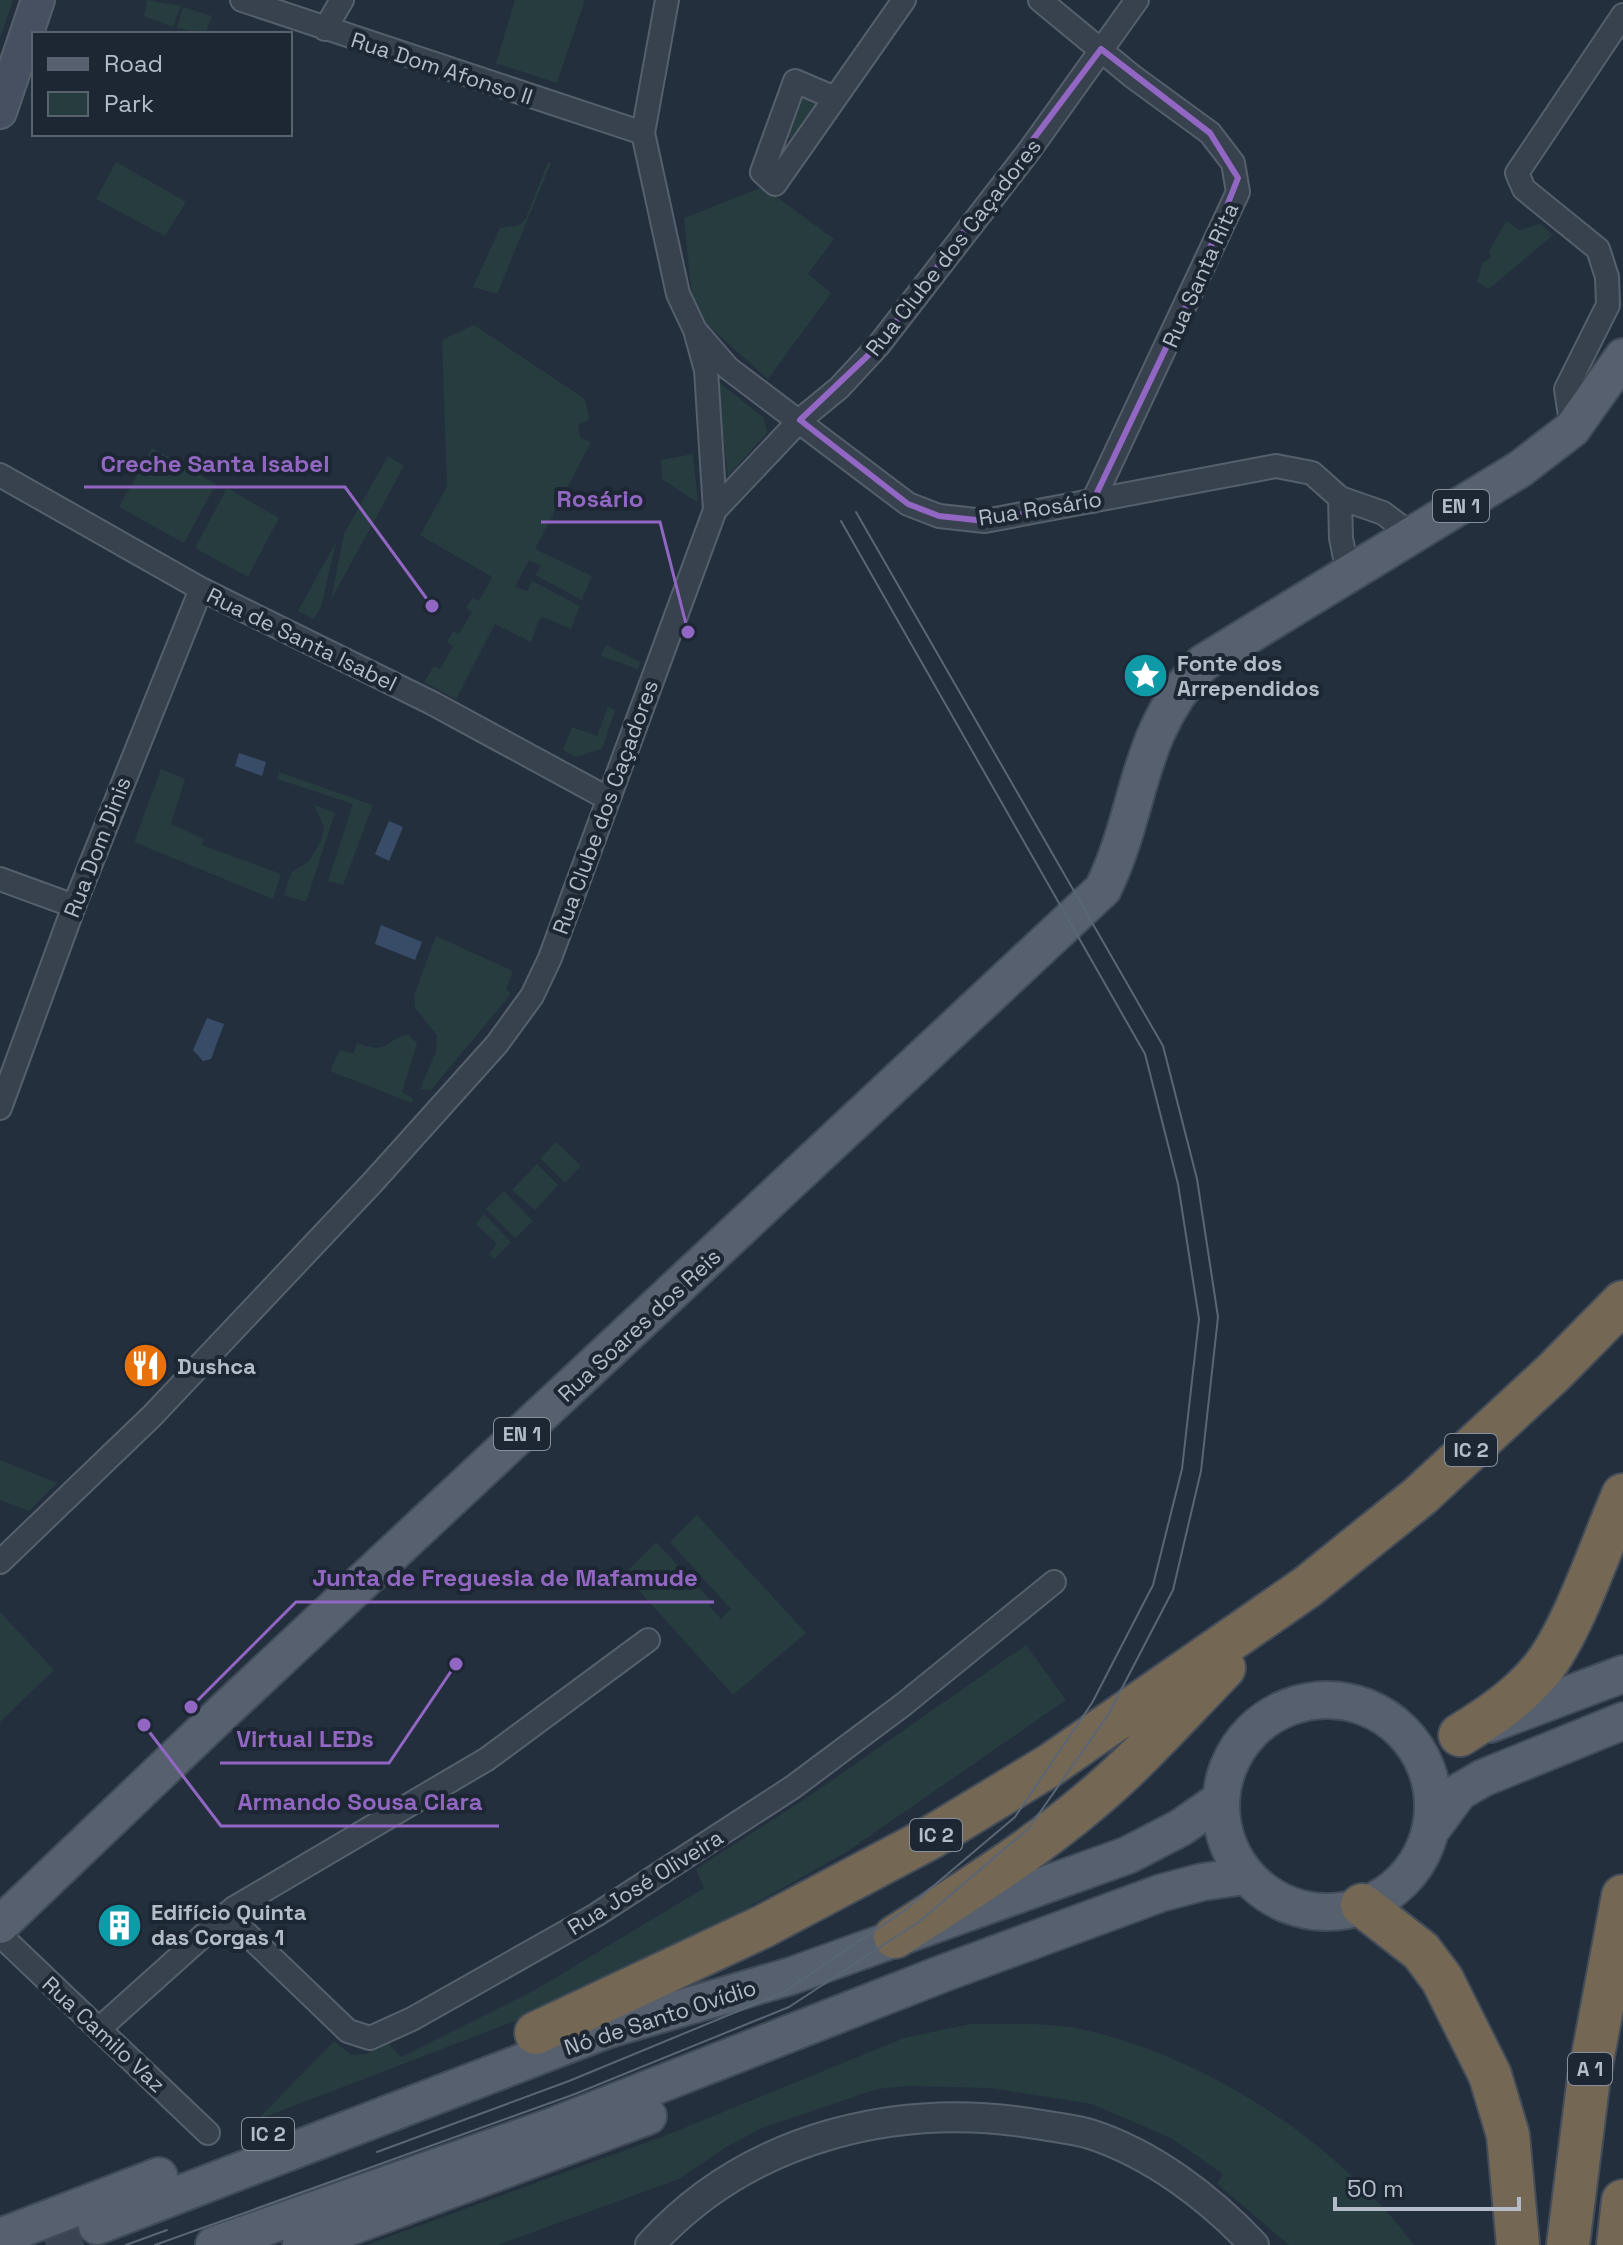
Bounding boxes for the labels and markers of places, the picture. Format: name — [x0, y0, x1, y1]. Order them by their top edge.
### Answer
callout: Creche Santa Isabel — [84, 439, 345, 487]
callout: Rosário — [541, 474, 660, 522]
place label: Fonte dos Arrependidos — [1177, 649, 1320, 702]
place icon: Fonte dos Arrependidos — [1122, 652, 1170, 700]
restaurant icon: Dushca — [122, 1342, 170, 1390]
place label: Dushca — [177, 1352, 256, 1380]
callout: Junta de Freguesia de Mafamude — [296, 1554, 714, 1602]
callout: Virtual LEDs — [220, 1715, 389, 1763]
callout: Armando Sousa Clara — [221, 1778, 499, 1826]
place label: Edifício Quinta das Corgas 1 — [151, 1898, 307, 1951]
building icon: Edifício Quinta das Corgas 1 — [96, 1901, 144, 1949]

